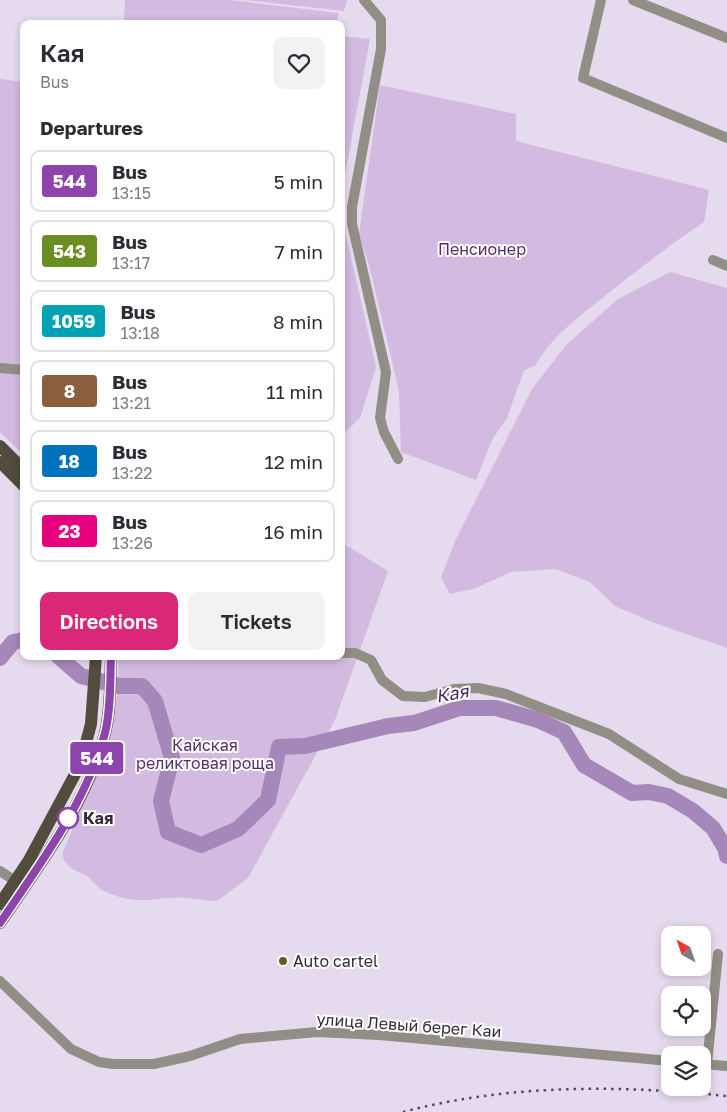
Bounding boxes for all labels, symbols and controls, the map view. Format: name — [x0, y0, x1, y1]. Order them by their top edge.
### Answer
button: heart — [273, 37, 325, 89]
text: Кая — [40, 38, 85, 67]
text: Bus — [40, 72, 69, 92]
text: Departures — [40, 116, 143, 139]
text: Bus — [112, 160, 147, 183]
text: 544 — [53, 170, 86, 192]
text: 5 min — [274, 170, 323, 193]
text: 13:15 — [112, 183, 151, 203]
text: Bus — [112, 230, 147, 253]
park label: Пенсионер — [438, 239, 526, 259]
text: 543 — [53, 240, 86, 262]
text: 7 min — [275, 240, 323, 263]
text: 13:17 — [112, 253, 150, 273]
text: Bus — [120, 300, 156, 323]
text: 1059 — [52, 310, 95, 332]
text: 8 min — [273, 310, 323, 333]
text: 13:18 — [120, 323, 160, 343]
text: Bus — [112, 370, 147, 393]
text: 8 — [64, 380, 75, 402]
text: 11 min — [266, 380, 323, 403]
text: 13:21 — [112, 393, 151, 413]
text: Bus — [112, 440, 147, 463]
text: 18 — [59, 450, 80, 472]
text: 12 min — [264, 450, 323, 473]
text: 13:22 — [112, 463, 152, 483]
text: Bus — [112, 510, 147, 533]
text: 23 — [59, 520, 80, 542]
text: 16 min — [264, 520, 323, 543]
text: 13:26 — [112, 533, 153, 553]
button: Directions — [40, 592, 178, 650]
button: Tickets — [188, 592, 325, 650]
water label: Кая — [434, 679, 472, 707]
park label: Кайская реликтовая роща — [136, 735, 274, 773]
line badge: 544 — [68, 742, 126, 774]
text: 544 — [80, 747, 114, 769]
marker: Кая — [57, 807, 79, 829]
place label: Кая — [83, 808, 113, 828]
north arrow — [661, 926, 711, 976]
map controls — [661, 926, 711, 1096]
place label: Auto cartel — [293, 951, 378, 971]
marker: Auto cartel — [277, 955, 289, 967]
button: locate — [661, 986, 711, 1036]
street label: улица Левый берег Каи — [316, 1009, 502, 1041]
button: layers — [661, 1046, 711, 1096]

